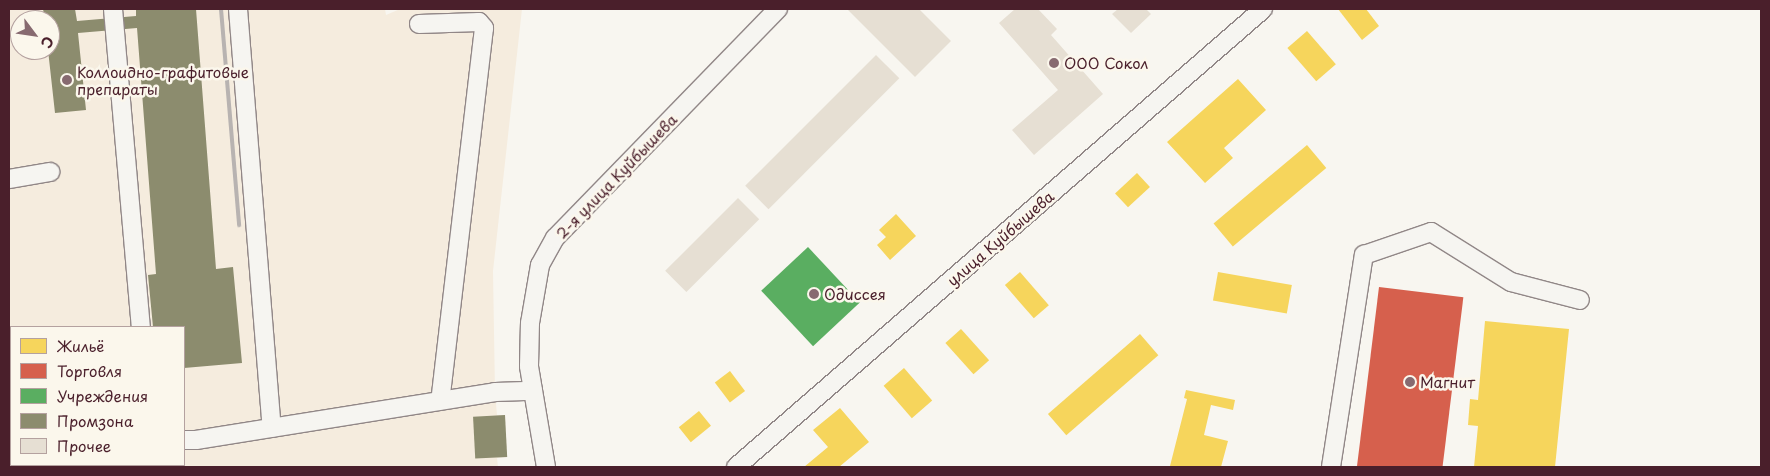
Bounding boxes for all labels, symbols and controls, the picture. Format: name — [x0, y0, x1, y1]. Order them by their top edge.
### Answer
north arrow — [10, 10, 60, 60]
text: С — [36, 33, 59, 52]
place label: ООО Сокол — [1064, 54, 1149, 72]
marker: ООО Сокол — [1048, 57, 1060, 69]
place label: Коллоидно-графитовые препараты — [77, 62, 249, 97]
marker: Коллоидно-графитовые препараты — [61, 74, 73, 86]
street label: 2-я улица Куйбышева — [551, 110, 681, 242]
street label: улица Куйбышева — [943, 186, 1057, 290]
place label: Одиссея — [824, 285, 886, 303]
marker: Одиссея — [808, 288, 820, 300]
legend — [10, 326, 185, 466]
text: Жильё — [57, 334, 104, 357]
text: Торговля — [57, 359, 122, 382]
place label: Магнит — [1420, 373, 1475, 391]
marker: Магнит — [1404, 376, 1416, 388]
text: Учреждения — [57, 384, 148, 407]
text: Промзона — [57, 409, 133, 432]
text: Прочее — [57, 434, 111, 457]

